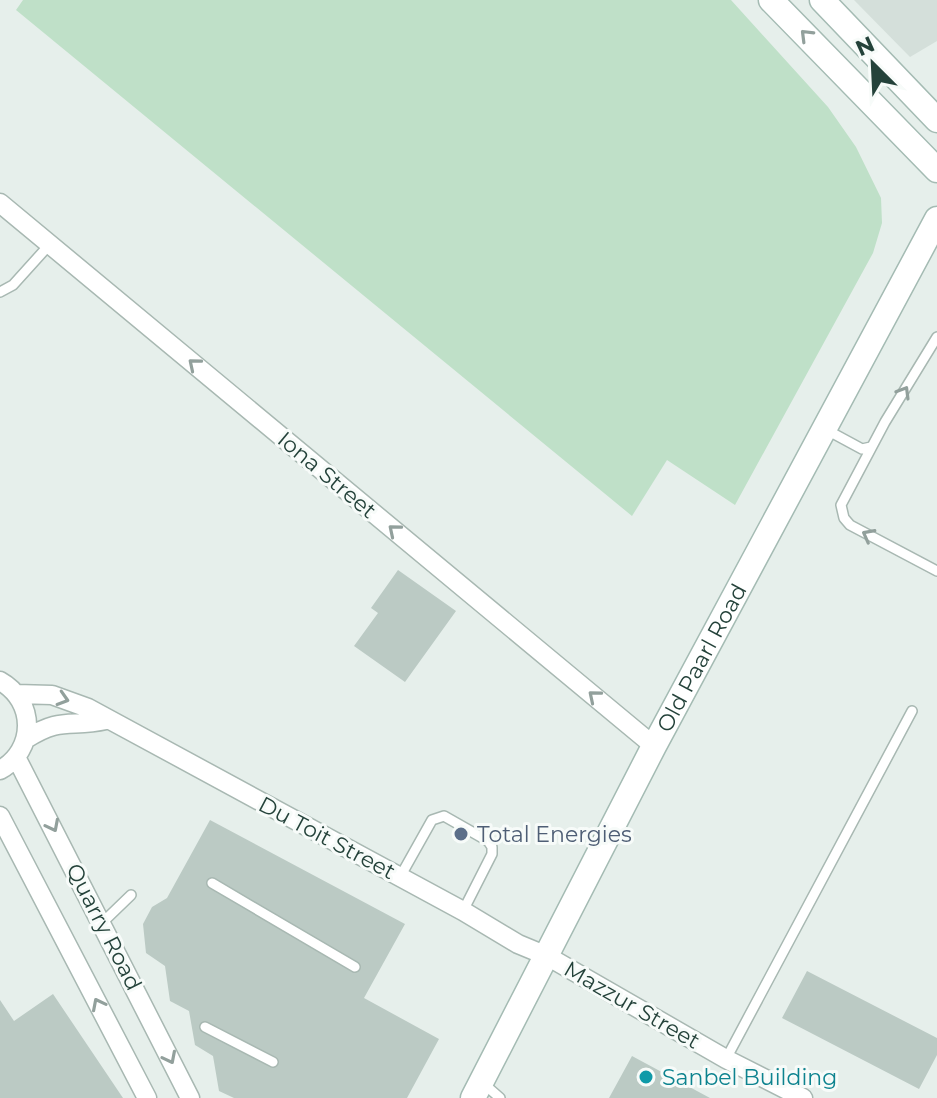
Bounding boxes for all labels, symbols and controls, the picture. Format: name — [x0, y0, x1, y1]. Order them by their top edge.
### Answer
north arrow — [833, 24, 913, 104]
one-way arrow — [801, 30, 815, 44]
text: N — [851, 30, 879, 62]
one-way arrow — [189, 359, 203, 374]
one-way arrow — [894, 386, 909, 401]
street label: Iona Street — [272, 426, 382, 524]
one-way arrow — [389, 525, 403, 540]
one-way arrow — [861, 529, 876, 545]
street label: Old Paarl Road — [651, 579, 752, 737]
one-way arrow — [56, 690, 70, 706]
one-way arrow — [589, 691, 603, 706]
street label: Du Toit Street — [254, 791, 400, 885]
one-way arrow — [43, 817, 58, 832]
place label: Total Energies — [477, 821, 632, 848]
marker: Total Energies — [452, 825, 470, 843]
street label: Quarry Road — [60, 859, 148, 995]
street label: Mazzur Street — [559, 955, 705, 1055]
one-way arrow — [92, 998, 107, 1012]
one-way arrow — [160, 1049, 175, 1064]
place label: Sanbel Building — [662, 1064, 837, 1091]
marker: Sanbel Building — [637, 1068, 655, 1086]

